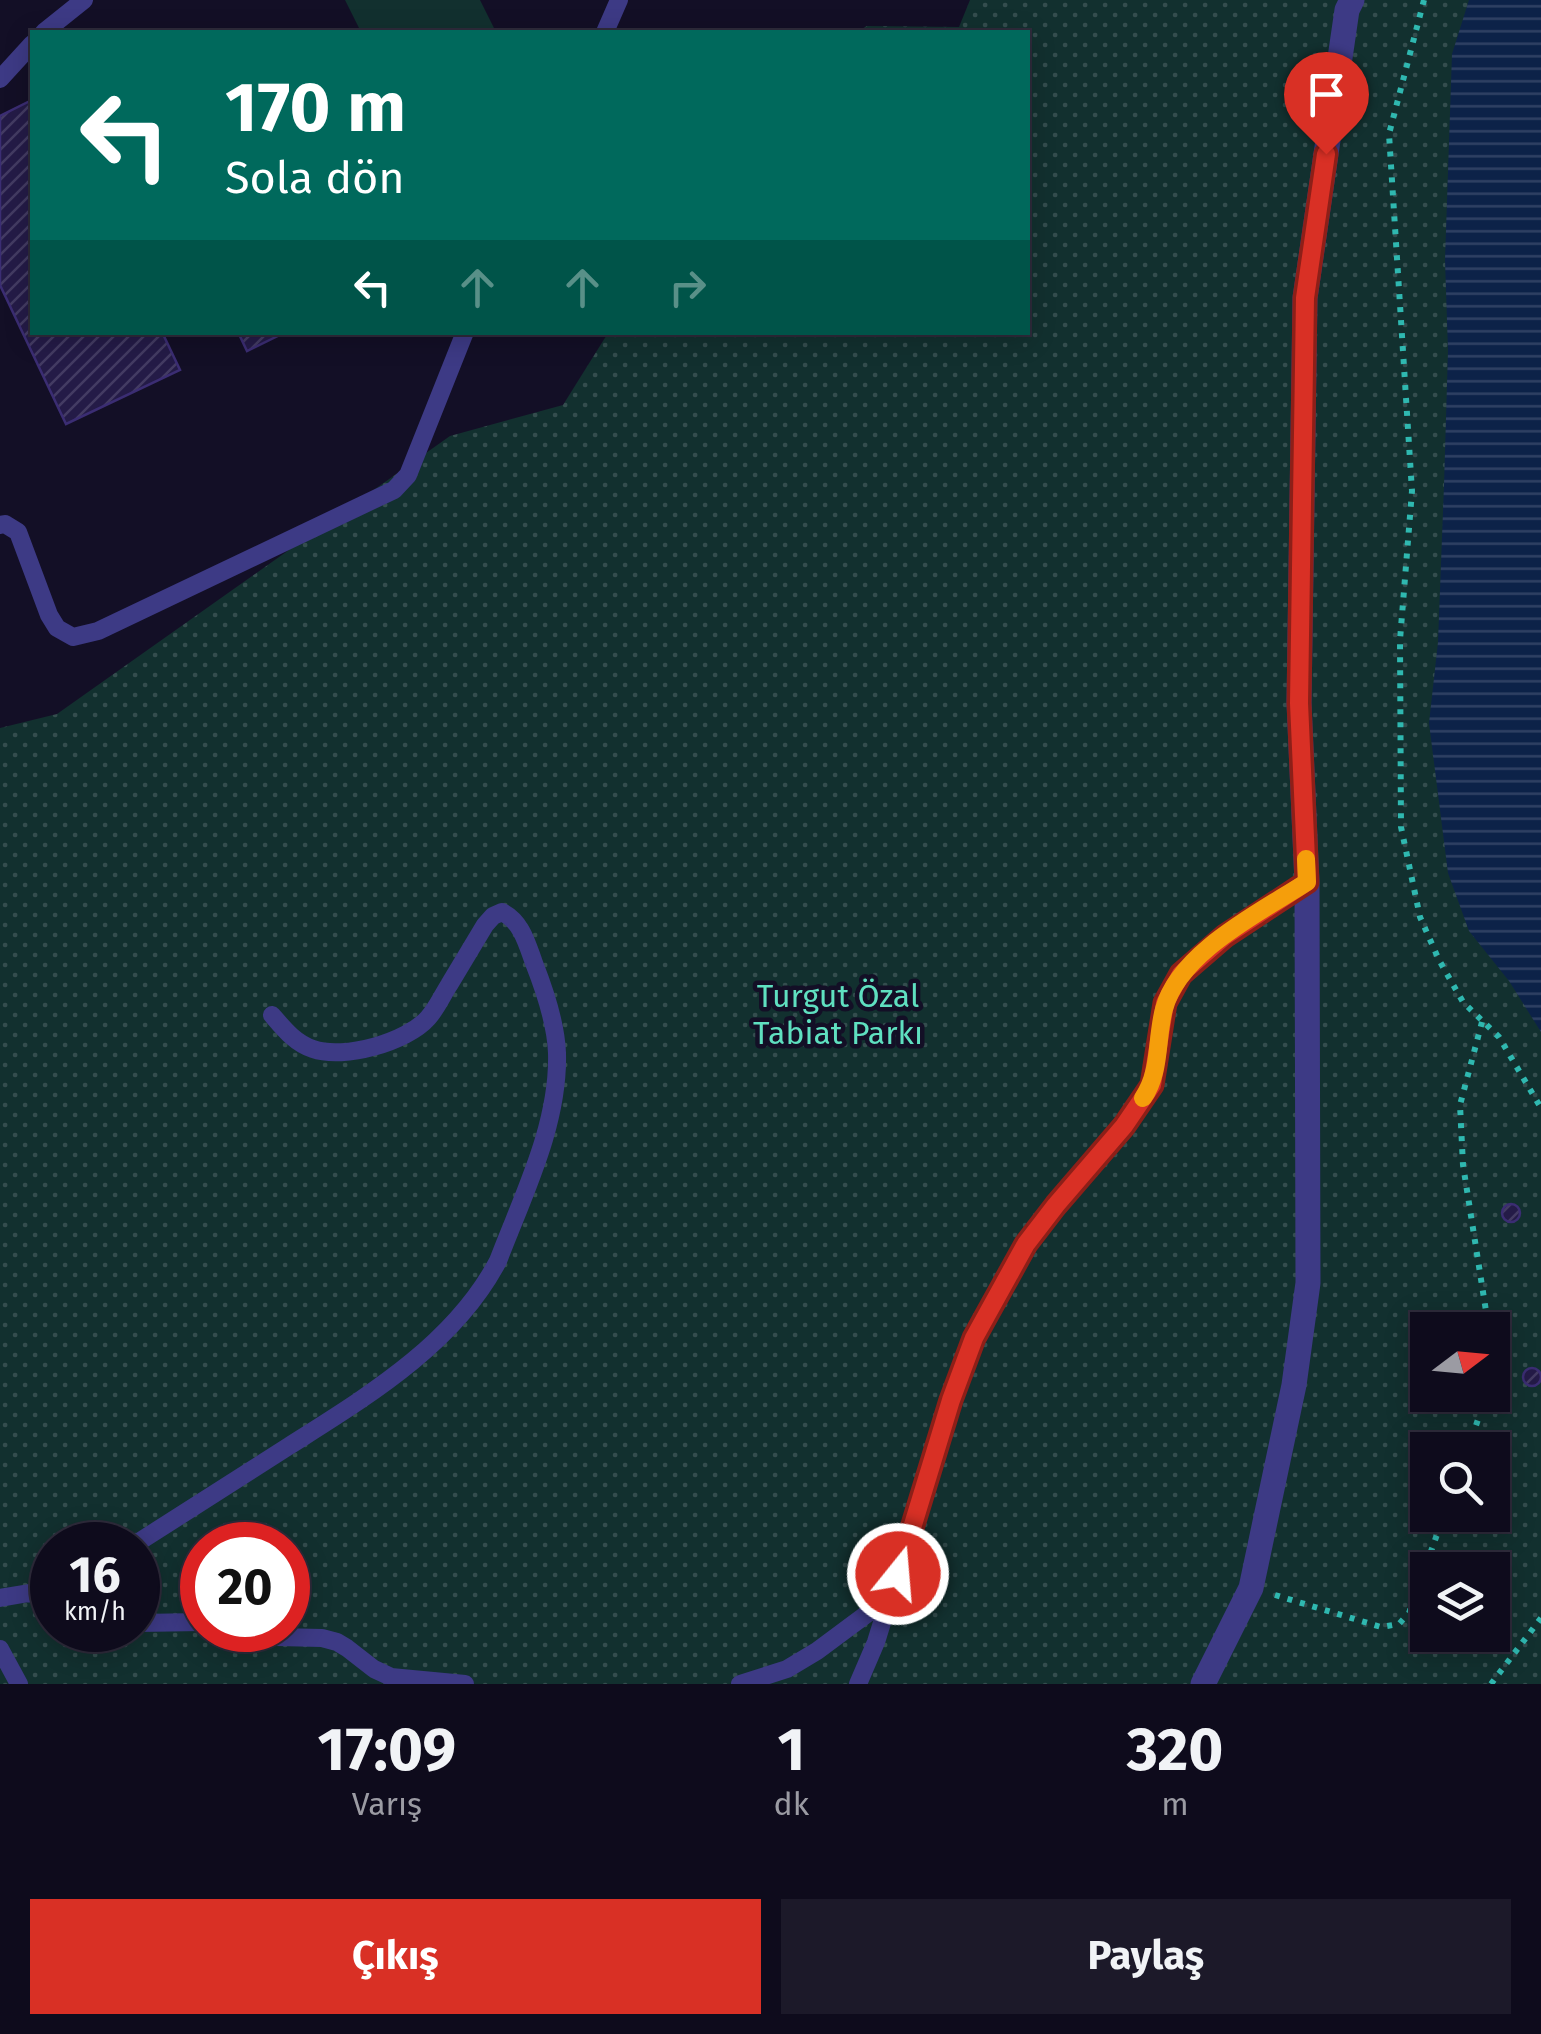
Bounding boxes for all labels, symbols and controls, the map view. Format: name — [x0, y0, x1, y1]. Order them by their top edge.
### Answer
pin — [1284, 52, 1369, 155]
text: 170 m — [225, 66, 406, 150]
icon: arrive — [1299, 67, 1354, 122]
icon: left — [60, 70, 190, 200]
text: Sola dön — [225, 151, 405, 205]
icon: left — [345, 260, 400, 315]
icon: ahead — [450, 260, 505, 315]
icon: ahead — [555, 260, 610, 315]
icon: right — [660, 260, 715, 315]
park label: Turgut Özal Tabiat Parkı — [753, 977, 923, 1052]
north arrow — [1410, 1312, 1510, 1412]
map controls — [1410, 1312, 1510, 1652]
button: search — [1410, 1432, 1510, 1532]
speed limit sign: 20 — [180, 1522, 310, 1652]
position arrow — [846, 1522, 950, 1626]
text: 16 — [69, 1545, 121, 1605]
button: layers — [1410, 1552, 1510, 1652]
text: km/h — [64, 1597, 126, 1627]
text: 17:09 — [318, 1714, 456, 1786]
text: 1 — [777, 1714, 805, 1786]
text: 320 — [1127, 1714, 1223, 1786]
text: Varış — [352, 1785, 422, 1823]
text: dk — [774, 1785, 809, 1823]
text: m — [1161, 1785, 1189, 1823]
button: Çıkış — [30, 1899, 761, 2014]
button: Paylaş — [781, 1899, 1511, 2014]

